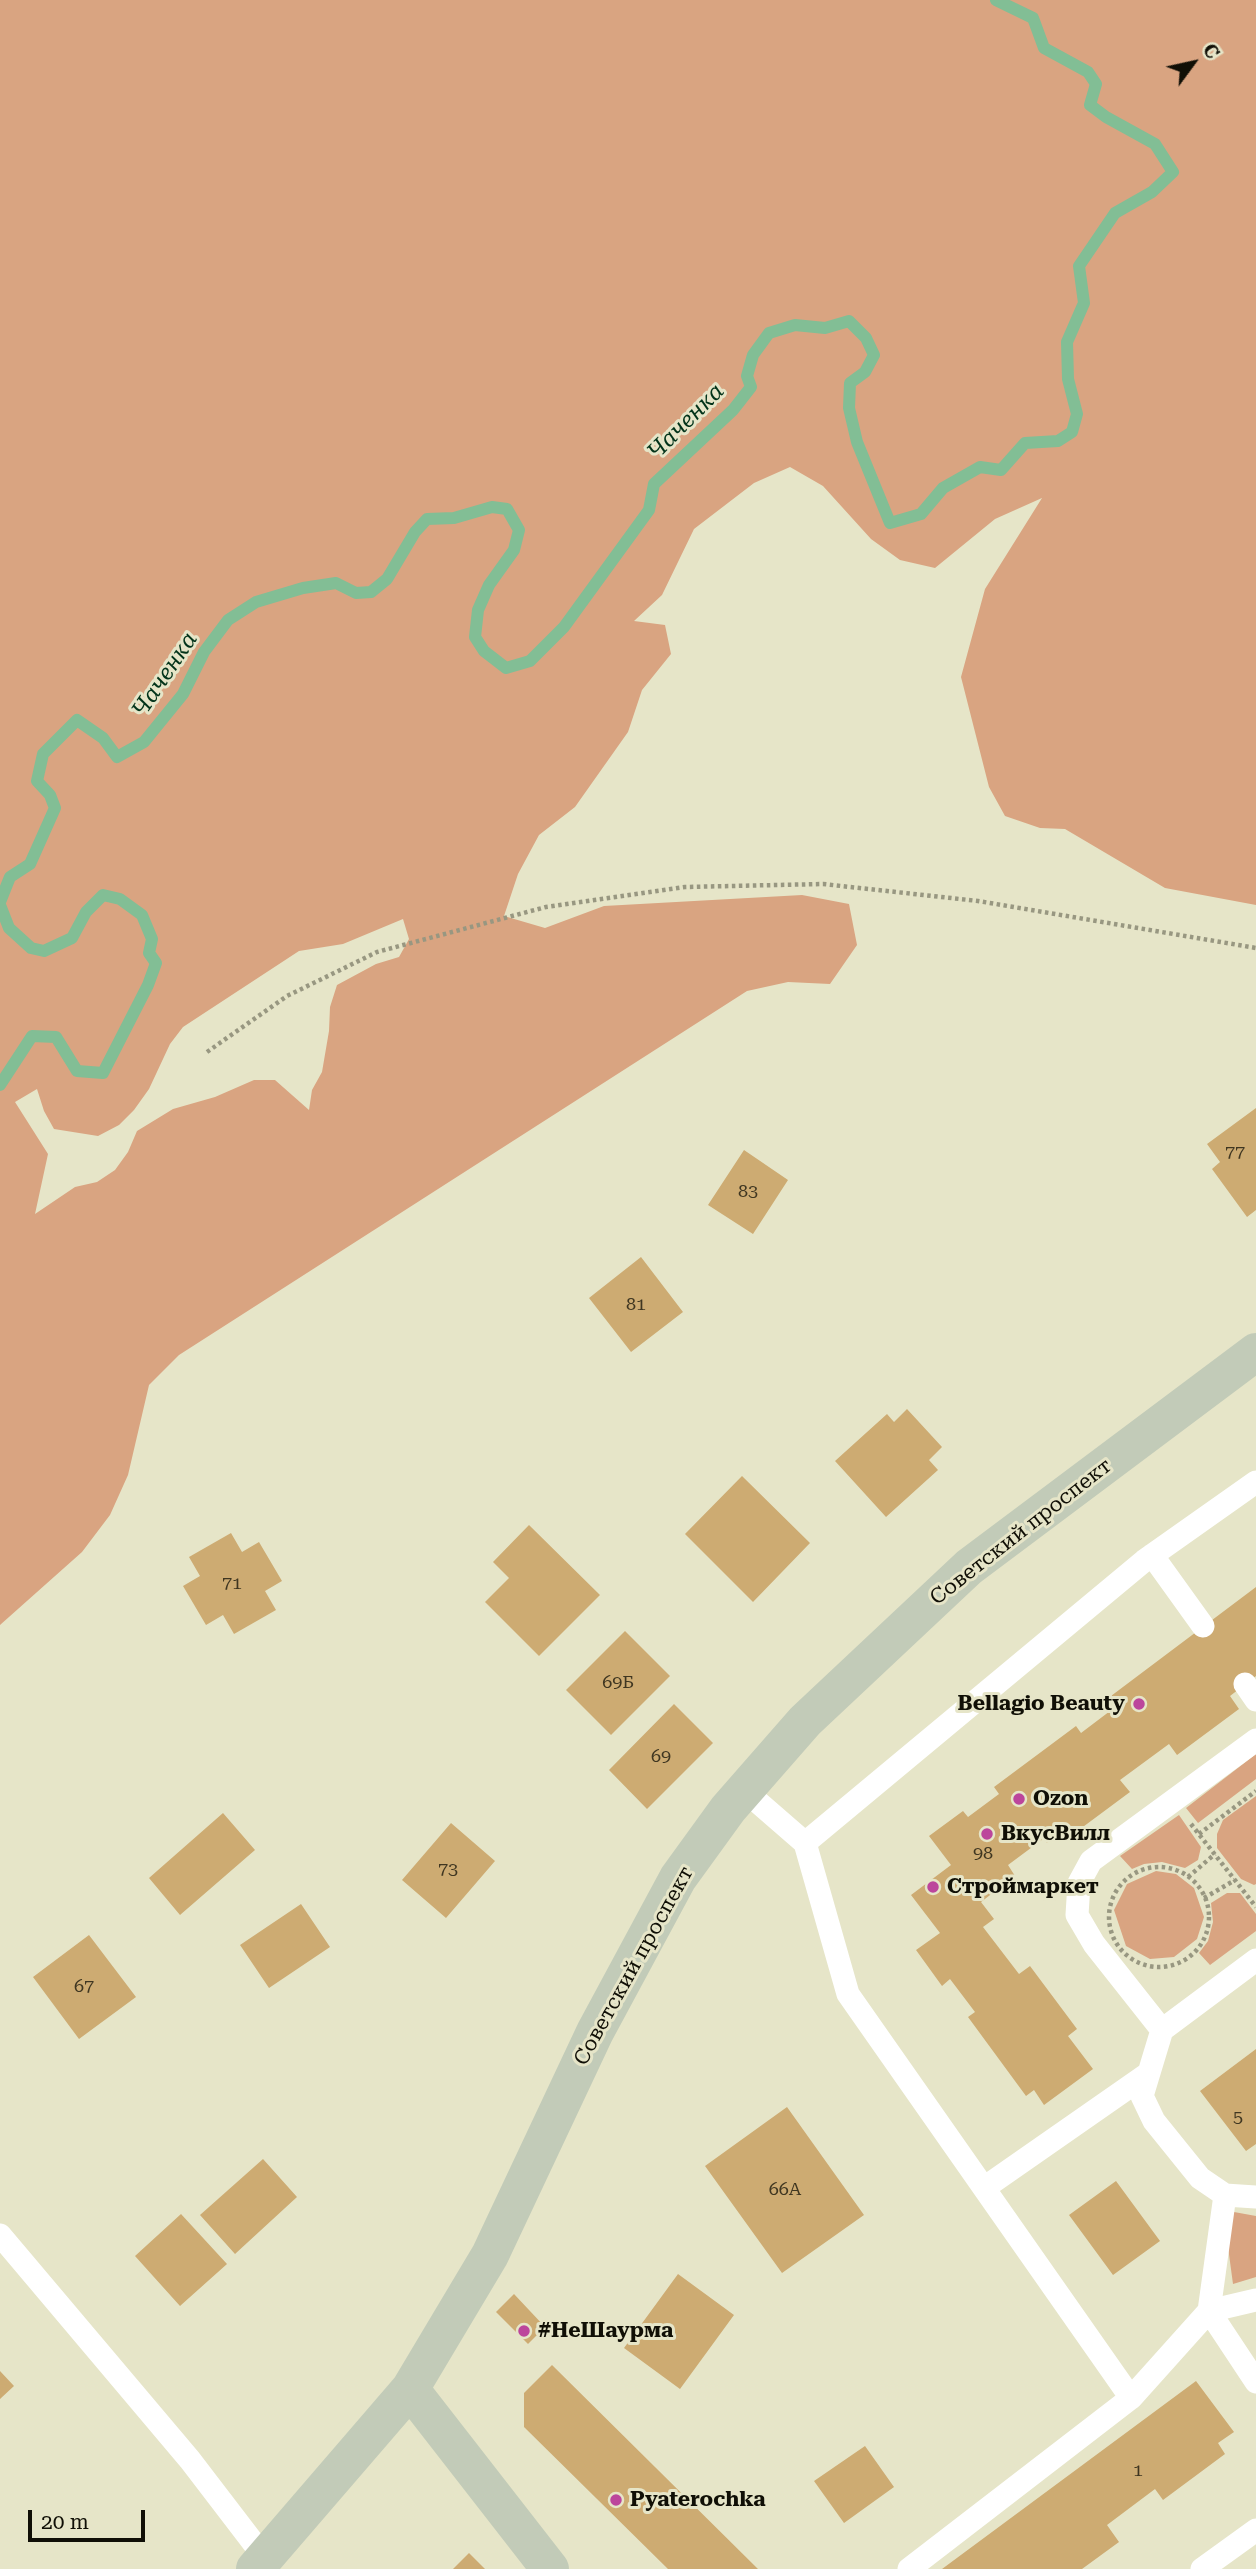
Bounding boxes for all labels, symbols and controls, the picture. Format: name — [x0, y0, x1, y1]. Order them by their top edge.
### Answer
north arrow — [1158, 28, 1228, 98]
text: С — [1198, 39, 1224, 63]
water label: Чаченка — [642, 378, 730, 466]
water label: Чаченка — [126, 627, 204, 723]
house number: 77 — [1225, 1142, 1245, 1164]
house number: 83 — [738, 1181, 758, 1203]
house number: 81 — [626, 1294, 646, 1316]
street label: Советский проспект — [925, 1453, 1117, 1611]
house number: 71 — [222, 1573, 242, 1595]
house number: 69Б — [602, 1672, 634, 1694]
place label: Bellagio Beauty — [957, 1691, 1125, 1717]
marker: Bellagio Beauty — [1131, 1696, 1147, 1712]
house number: 69 — [651, 1746, 671, 1768]
place label: Ozon — [1033, 1786, 1088, 1812]
marker: Ozon — [1011, 1791, 1027, 1807]
place label: ВкусВилл — [1001, 1821, 1110, 1847]
marker: ВкусВилл — [979, 1826, 995, 1842]
house number: 98 — [973, 1843, 993, 1865]
house number: 73 — [438, 1859, 458, 1881]
street label: Советский проспект — [569, 1862, 699, 2070]
place label: Строймаркет — [947, 1874, 1099, 1900]
marker: Строймаркет — [925, 1879, 941, 1895]
house number: 67 — [74, 1976, 94, 1998]
house number: 5 — [1233, 2107, 1243, 2129]
house number: 66А — [769, 2179, 801, 2201]
place label: #НеШаурма — [538, 2318, 673, 2344]
marker: #НеШаурма — [516, 2323, 532, 2339]
house number: 1 — [1133, 2460, 1143, 2482]
place label: Pyaterochka — [630, 2487, 766, 2513]
marker: Pyaterochka — [608, 2492, 624, 2508]
scale bar — [32, 2496, 149, 2540]
text: 20 m — [41, 2510, 89, 2534]

